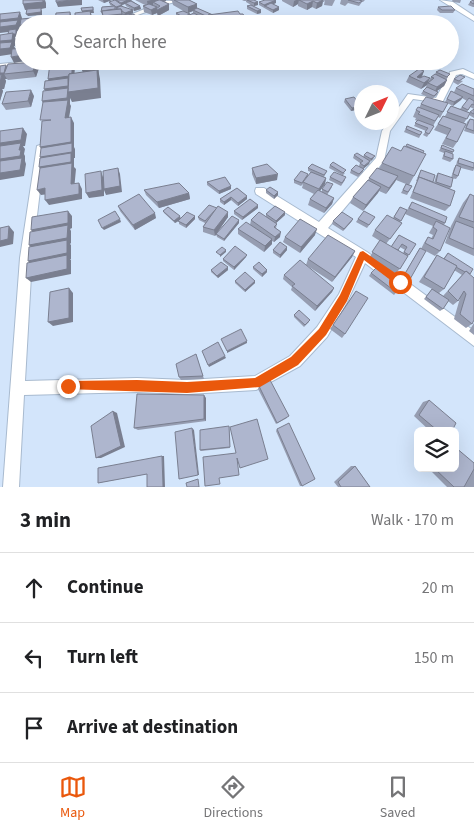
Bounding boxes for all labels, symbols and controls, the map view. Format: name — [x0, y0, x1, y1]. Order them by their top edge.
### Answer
search box — [15, 15, 459, 70]
icon: search — [33, 29, 61, 57]
text: Search here — [73, 29, 167, 56]
north arrow — [354, 85, 399, 130]
route start — [389, 271, 412, 294]
route end — [57, 375, 80, 398]
map controls — [414, 427, 459, 472]
button: layers — [414, 427, 459, 472]
text: 3 min — [20, 505, 71, 535]
text: Walk · 170 m — [371, 509, 454, 531]
icon: ahead — [20, 574, 48, 602]
text: Continue — [67, 574, 144, 601]
text: 20 m — [422, 577, 454, 599]
icon: left — [20, 644, 48, 672]
text: Turn left — [67, 644, 138, 671]
text: 150 m — [414, 647, 454, 669]
icon: arrive — [20, 714, 48, 742]
text: Arrive at destination — [67, 714, 238, 741]
tab: Map — [59, 773, 87, 823]
tab: Directions — [204, 773, 263, 823]
tab: Saved — [380, 773, 415, 823]

